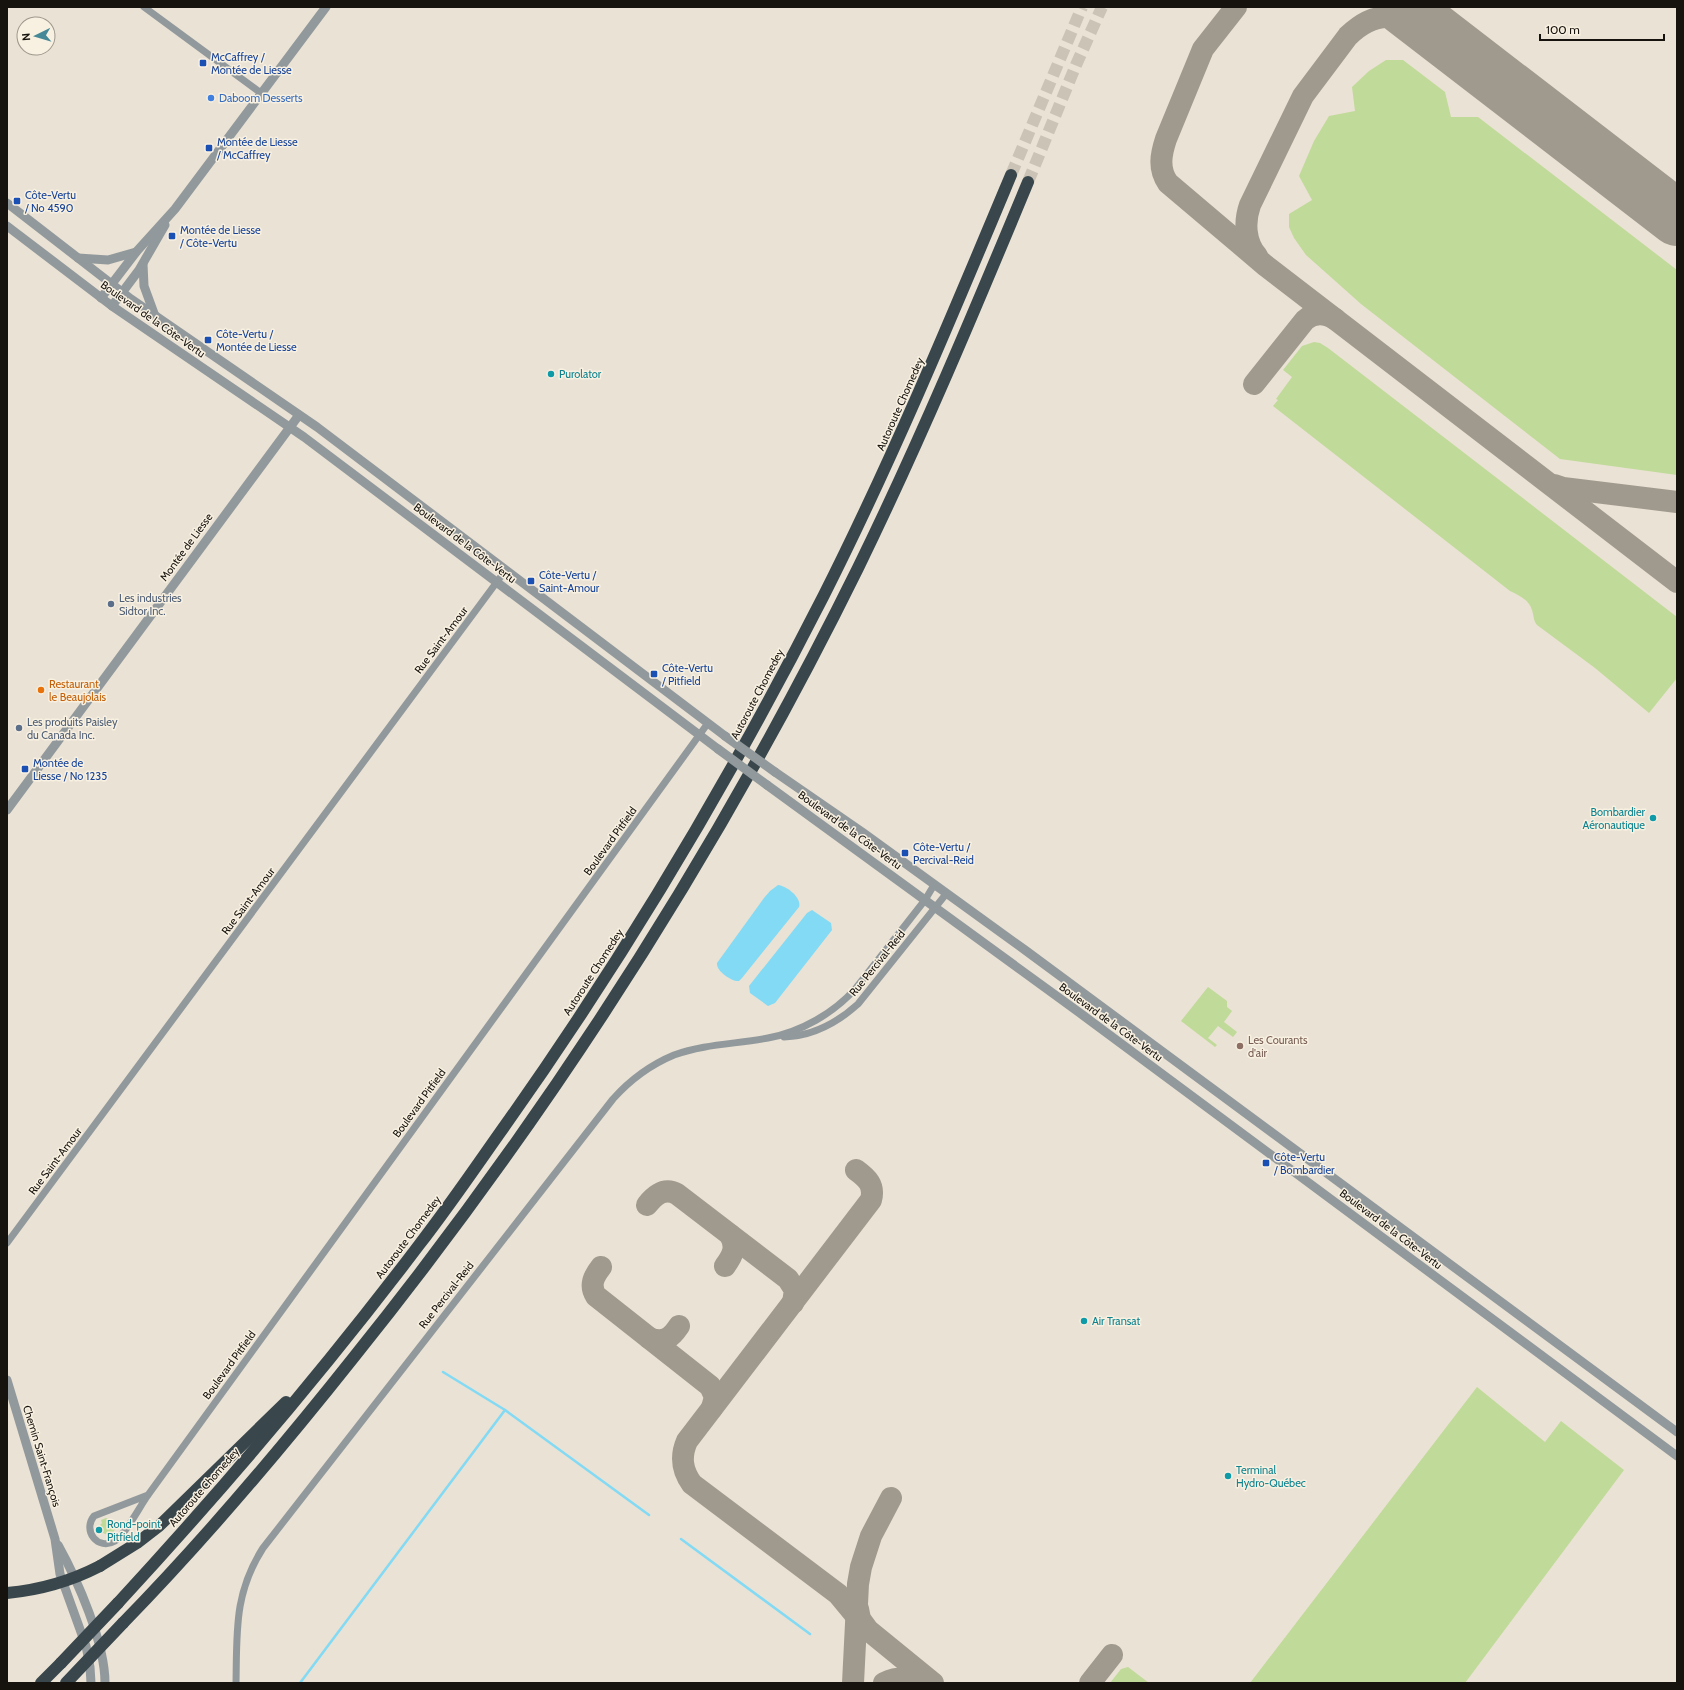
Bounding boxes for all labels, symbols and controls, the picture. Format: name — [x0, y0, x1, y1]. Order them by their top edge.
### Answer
north arrow — [16, 16, 56, 56]
scale bar — [1540, 16, 1664, 42]
text: 100 m — [1546, 22, 1580, 37]
text: N — [19, 32, 33, 41]
place label: McCaffrey / Montée de Liesse — [211, 50, 292, 77]
marker: McCaffrey / Montée de Liesse — [198, 58, 208, 68]
place label: Daboom Desserts — [219, 91, 303, 105]
marker: Daboom Desserts — [206, 93, 216, 103]
place label: Montée de Liesse / McCaffrey — [216, 135, 298, 162]
marker: Montée de Liesse / McCaffrey — [204, 143, 214, 153]
place label: Côte-Vertu / No 4590 — [24, 188, 76, 215]
marker: Côte-Vertu / No 4590 — [12, 196, 22, 206]
place label: Montée de Liesse / Côte-Vertu — [179, 223, 261, 250]
marker: Montée de Liesse / Côte-Vertu — [167, 231, 177, 241]
street label: Boulevard de la Côte-Vertu — [98, 278, 208, 361]
place label: Côte-Vertu / Montée de Liesse — [216, 327, 297, 354]
marker: Côte-Vertu / Montée de Liesse — [203, 335, 213, 345]
street label: Autoroute Chomedey — [873, 355, 927, 453]
place label: Purolator — [559, 367, 602, 381]
marker: Purolator — [546, 369, 556, 379]
street label: Boulevard de la Côte-Vertu — [411, 500, 519, 586]
street label: Montée de Liesse — [157, 510, 216, 584]
place label: Côte-Vertu / Saint-Amour — [539, 568, 600, 595]
marker: Côte-Vertu / Saint-Amour — [526, 576, 536, 586]
place label: Les industries Sidtor Inc. — [119, 591, 182, 618]
marker: Les industries Sidtor Inc. — [106, 599, 116, 609]
street label: Rue Saint-Amour — [411, 603, 471, 676]
street label: Autoroute Chomedey — [727, 646, 787, 742]
place label: Côte-Vertu / Pitfield — [661, 661, 713, 688]
marker: Côte-Vertu / Pitfield — [649, 669, 659, 679]
place label: Restaurant le Beaujolais — [49, 677, 106, 704]
marker: Restaurant le Beaujolais — [36, 685, 46, 695]
place label: Les produits Paisley du Canada Inc. — [27, 715, 118, 742]
marker: Les produits Paisley du Canada Inc. — [14, 723, 24, 733]
place label: Montée de Liesse / No 1235 — [33, 756, 107, 783]
marker: Montée de Liesse / No 1235 — [20, 764, 30, 774]
street label: Boulevard de la Côte-Vertu — [795, 788, 905, 872]
street label: Boulevard Pitfield — [580, 804, 640, 878]
place label: Bombardier Aéronautique — [1583, 805, 1646, 832]
marker: Bombardier Aéronautique — [1648, 813, 1658, 823]
place label: Côte-Vertu / Percival-Reid — [913, 840, 974, 867]
marker: Côte-Vertu / Percival-Reid — [900, 848, 910, 858]
street label: Rue Saint-Amour — [218, 864, 278, 937]
street label: Autoroute Chomedey — [560, 926, 626, 1018]
street label: Rue Percival-Reid — [846, 927, 908, 999]
street label: Boulevard de la Côte-Vertu — [1056, 980, 1166, 1064]
place label: Les Courants d'air — [1248, 1033, 1308, 1060]
marker: Les Courants d'air — [1235, 1041, 1245, 1051]
street label: Boulevard Pitfield — [389, 1066, 449, 1140]
street label: Rue Saint-Amour — [25, 1124, 85, 1197]
place label: Côte-Vertu / Bombardier — [1273, 1150, 1335, 1177]
marker: Côte-Vertu / Bombardier — [1261, 1158, 1271, 1168]
street label: Boulevard de la Côte-Vertu — [1337, 1186, 1445, 1272]
street label: Autoroute Chomedey — [372, 1192, 444, 1281]
street label: Rue Percival-Reid — [415, 1259, 477, 1331]
place label: Air Transat — [1092, 1314, 1141, 1328]
marker: Air Transat — [1079, 1316, 1089, 1326]
street label: Boulevard Pitfield — [199, 1328, 259, 1402]
street label: Chemin Saint-François — [20, 1404, 64, 1509]
street label: Autoroute Chomedey — [166, 1444, 242, 1529]
place label: Terminal Hydro-Québec — [1236, 1463, 1306, 1490]
marker: Terminal Hydro-Québec — [1223, 1471, 1233, 1481]
place label: Rond-point Pitfield — [107, 1517, 161, 1544]
marker: Rond-point Pitfield — [94, 1525, 104, 1535]

